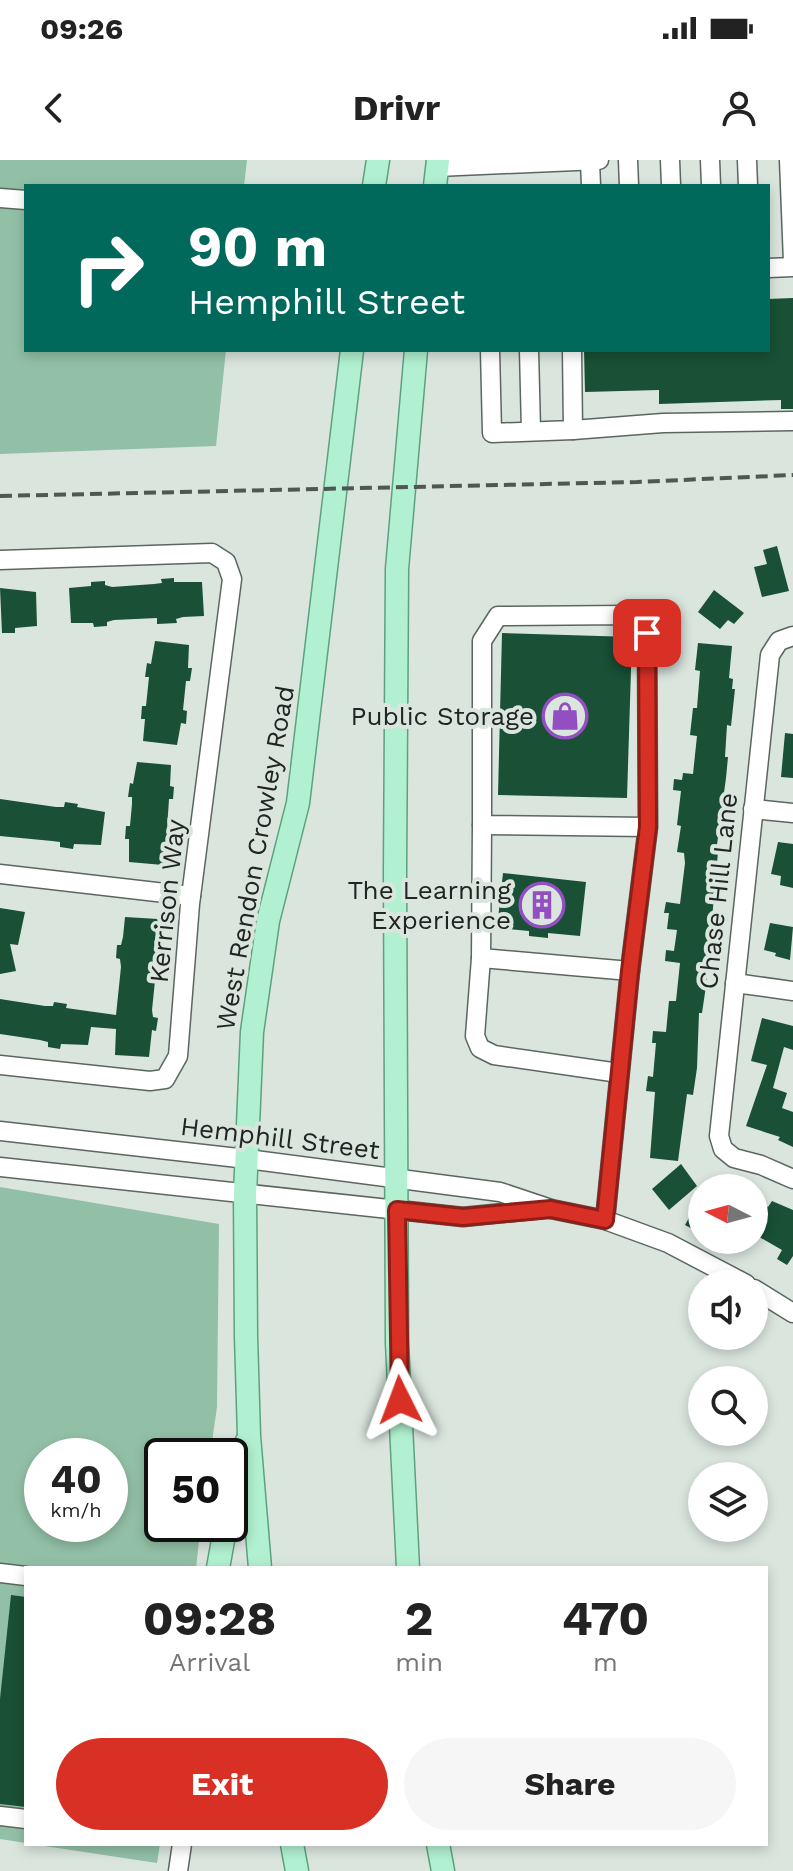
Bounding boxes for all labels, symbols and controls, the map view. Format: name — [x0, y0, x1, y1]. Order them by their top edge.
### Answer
text: 09:26 — [40, 11, 123, 46]
icon: back — [32, 86, 76, 130]
icon: person — [717, 86, 761, 130]
text: Drivr — [353, 87, 440, 129]
text: 90 m — [188, 214, 327, 280]
icon: right — [56, 216, 160, 320]
text: Hemphill Street — [188, 281, 465, 323]
pin — [613, 599, 681, 667]
icon: arrive — [625, 611, 669, 655]
street label: West Rendon Crowley Road — [210, 683, 300, 1033]
shop icon: Public Storage — [541, 692, 589, 740]
place label: Public Storage — [351, 701, 534, 731]
street label: Chase Hill Lane — [693, 791, 743, 991]
street label: Kerrison Way — [144, 817, 191, 984]
place label: The Learning Experience — [347, 875, 511, 935]
building icon: The Learning Experience — [518, 881, 566, 929]
street label: Hemphill Street — [179, 1111, 381, 1165]
north arrow — [688, 1174, 768, 1254]
map controls — [688, 1174, 768, 1542]
button: sound — [688, 1270, 768, 1350]
position arrow — [358, 1358, 442, 1442]
button: search — [688, 1366, 768, 1446]
speed limit sign: 50 — [144, 1438, 248, 1542]
text: 40 — [50, 1456, 102, 1503]
button: layers — [688, 1462, 768, 1542]
text: km/h — [50, 1498, 102, 1522]
text: 09:28 — [143, 1590, 276, 1647]
text: 2 — [405, 1590, 433, 1647]
text: 470 — [562, 1590, 649, 1647]
text: Arrival — [169, 1647, 250, 1677]
text: min — [395, 1647, 443, 1677]
text: m — [593, 1647, 618, 1677]
button: Exit — [56, 1738, 388, 1830]
button: Share — [404, 1738, 736, 1830]

